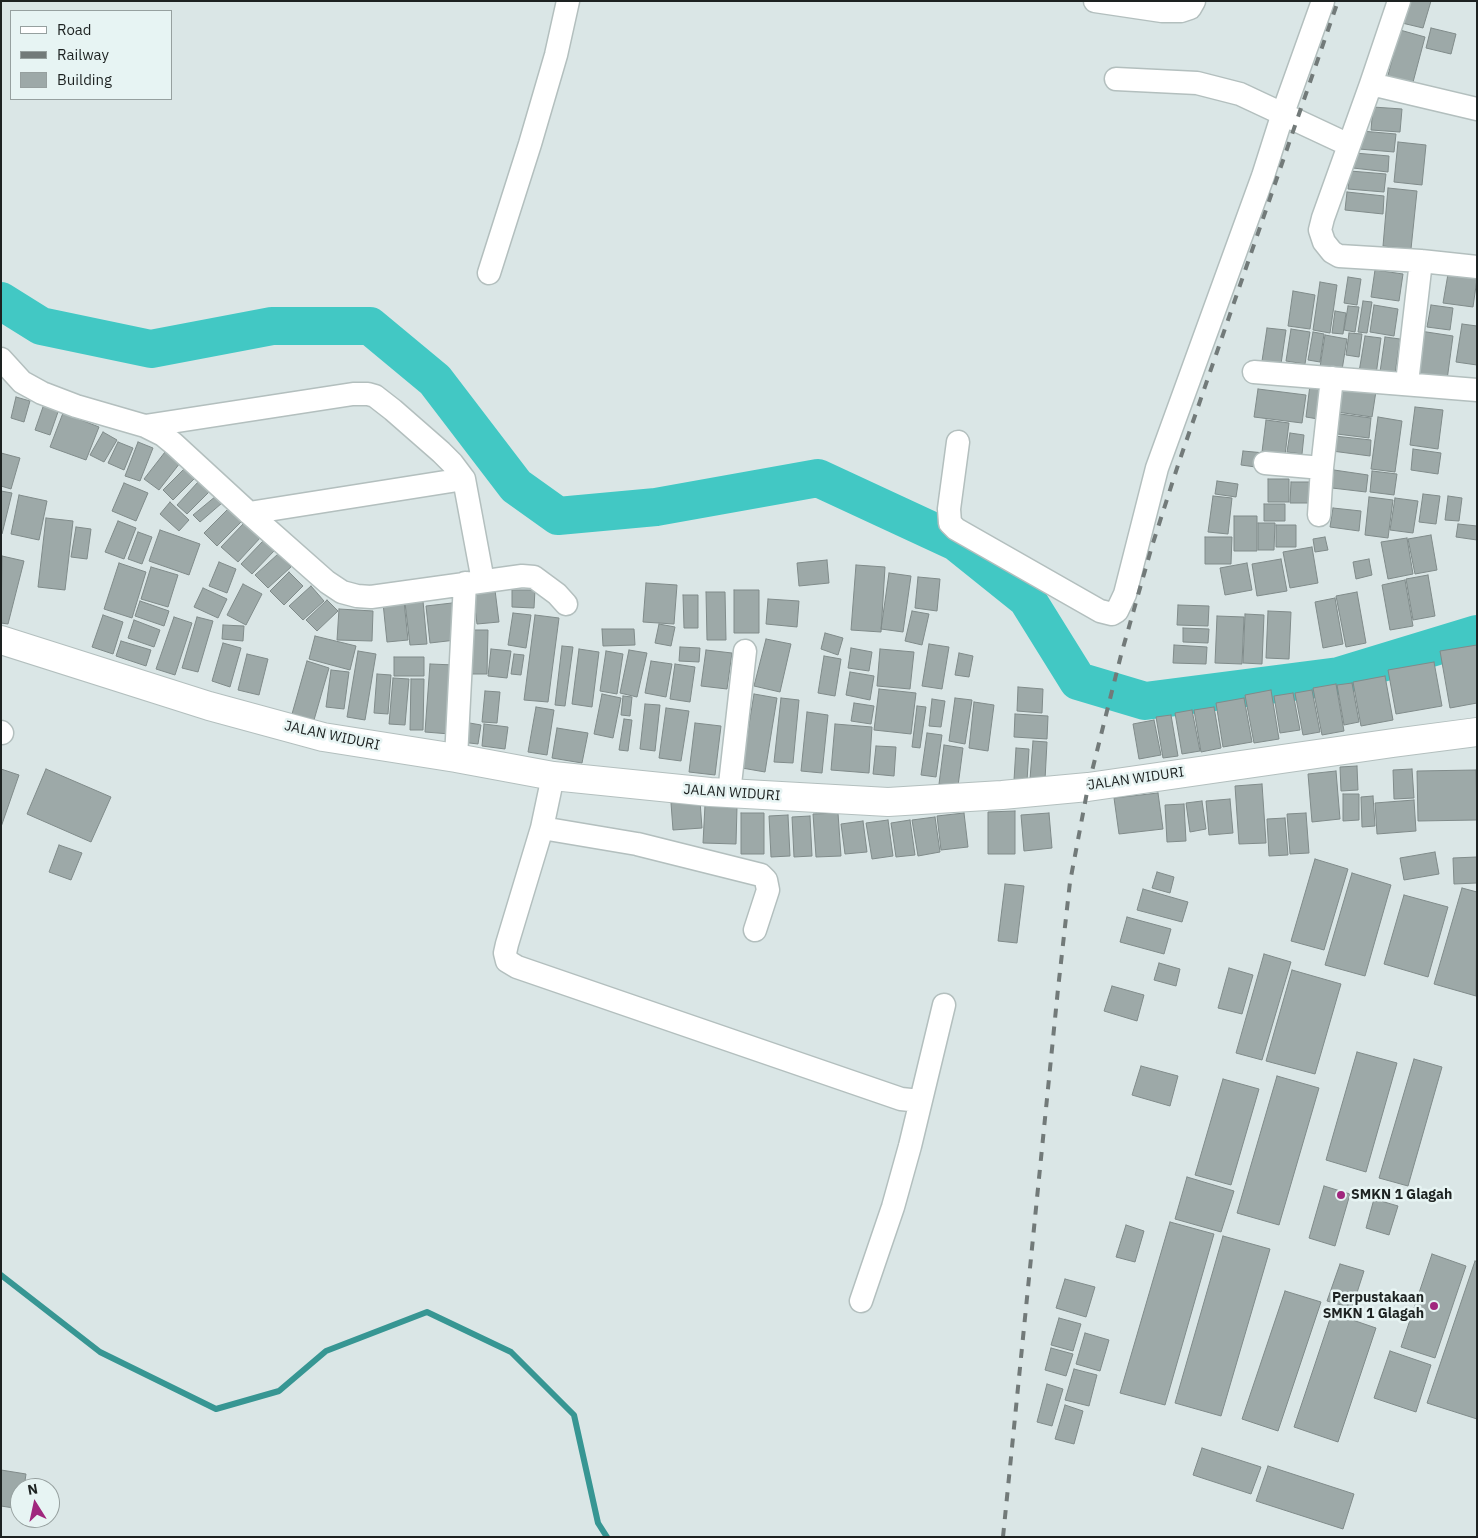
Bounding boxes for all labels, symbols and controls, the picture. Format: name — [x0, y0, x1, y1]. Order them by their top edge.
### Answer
legend — [10, 10, 172, 100]
text: Road — [57, 20, 92, 39]
text: Railway — [57, 45, 109, 64]
text: Building — [57, 70, 112, 89]
street label: JALAN WIDURI — [283, 718, 381, 754]
street label: JALAN WIDURI — [1087, 764, 1185, 794]
street label: JALAN WIDURI — [683, 781, 781, 805]
place label: SMKN 1 Glagah — [1351, 1187, 1452, 1203]
marker: SMKN 1 Glagah — [1335, 1189, 1347, 1201]
place label: Perpustakaan SMKN 1 Glagah — [1323, 1290, 1424, 1322]
marker: Perpustakaan SMKN 1 Glagah — [1428, 1300, 1440, 1312]
north arrow — [10, 1478, 60, 1528]
text: N — [26, 1479, 39, 1499]

